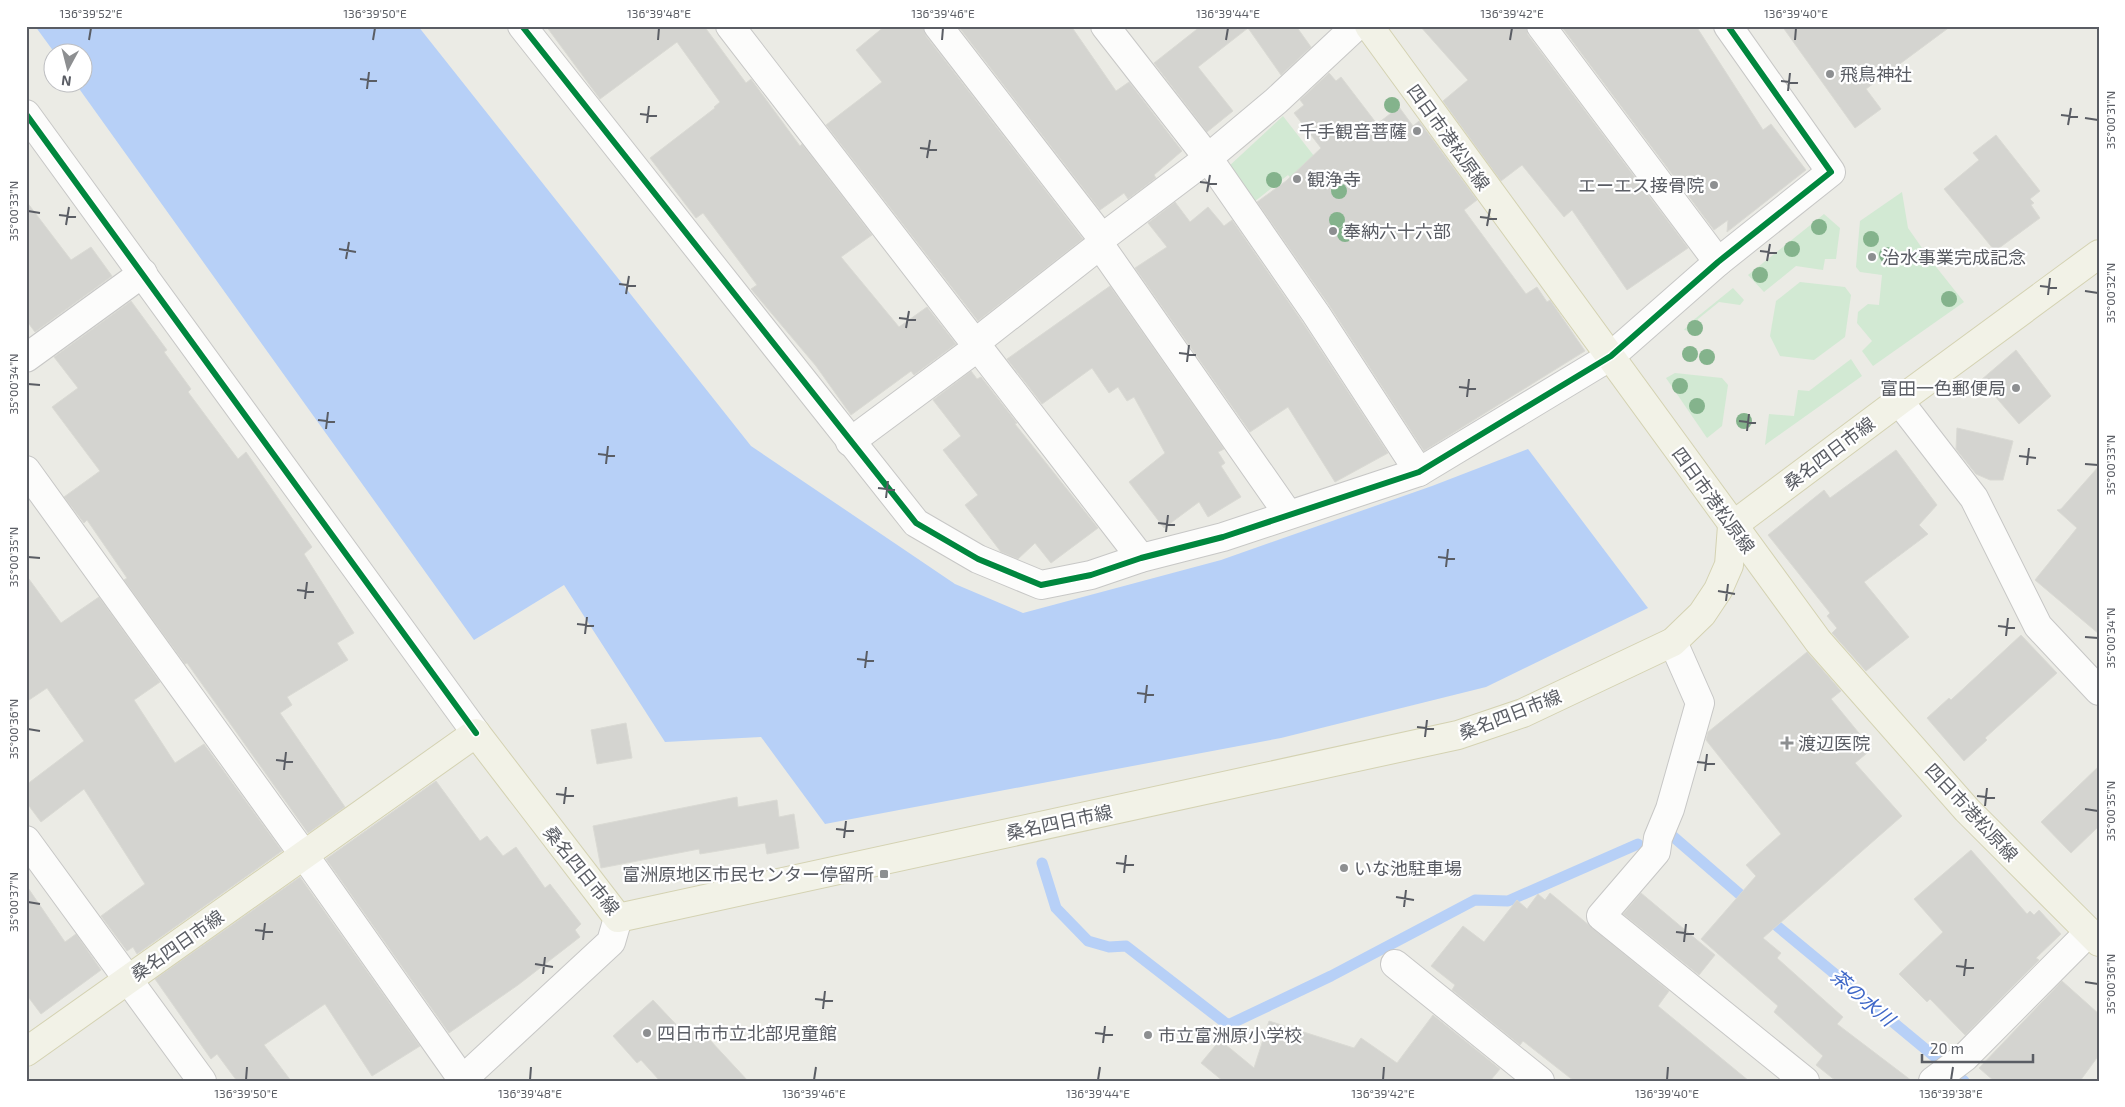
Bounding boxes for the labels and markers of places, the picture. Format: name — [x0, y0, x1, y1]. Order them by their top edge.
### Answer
place label: 飛鳥神社 — [1840, 63, 1912, 85]
marker: 飛鳥神社 — [1824, 68, 1836, 80]
place label: 千手観音菩薩 — [1299, 120, 1407, 142]
marker: 千手観音菩薩 — [1411, 125, 1423, 137]
place label: 観浄寺 — [1307, 168, 1361, 190]
marker: 観浄寺 — [1291, 173, 1303, 185]
place label: エーエス接骨院 — [1578, 174, 1704, 196]
marker: エーエス接骨院 — [1708, 179, 1720, 191]
place label: 奉納六十六部 — [1343, 220, 1451, 242]
marker: 奉納六十六部 — [1327, 225, 1339, 237]
place label: 治水事業完成記念 — [1882, 246, 2026, 268]
marker: 治水事業完成記念 — [1866, 251, 1878, 263]
place label: 富田一色郵便局 — [1880, 377, 2006, 399]
marker: 富田一色郵便局 — [2010, 382, 2022, 394]
place label: 渡辺医院 — [1798, 732, 1870, 754]
marker: 渡辺医院 — [1780, 736, 1794, 750]
place label: いな池駐車場 — [1354, 857, 1462, 879]
marker: いな池駐車場 — [1338, 862, 1350, 874]
place label: 富洲原地区市民センター停留所 — [622, 863, 874, 885]
marker: 富洲原地区市民センター停留所 — [878, 868, 890, 880]
place label: 四日市市立北部児童館 — [657, 1022, 837, 1044]
place label: 市立富洲原小学校 — [1158, 1024, 1302, 1046]
marker: 四日市市立北部児童館 — [641, 1027, 653, 1039]
marker: 市立富洲原小学校 — [1142, 1029, 1154, 1041]

